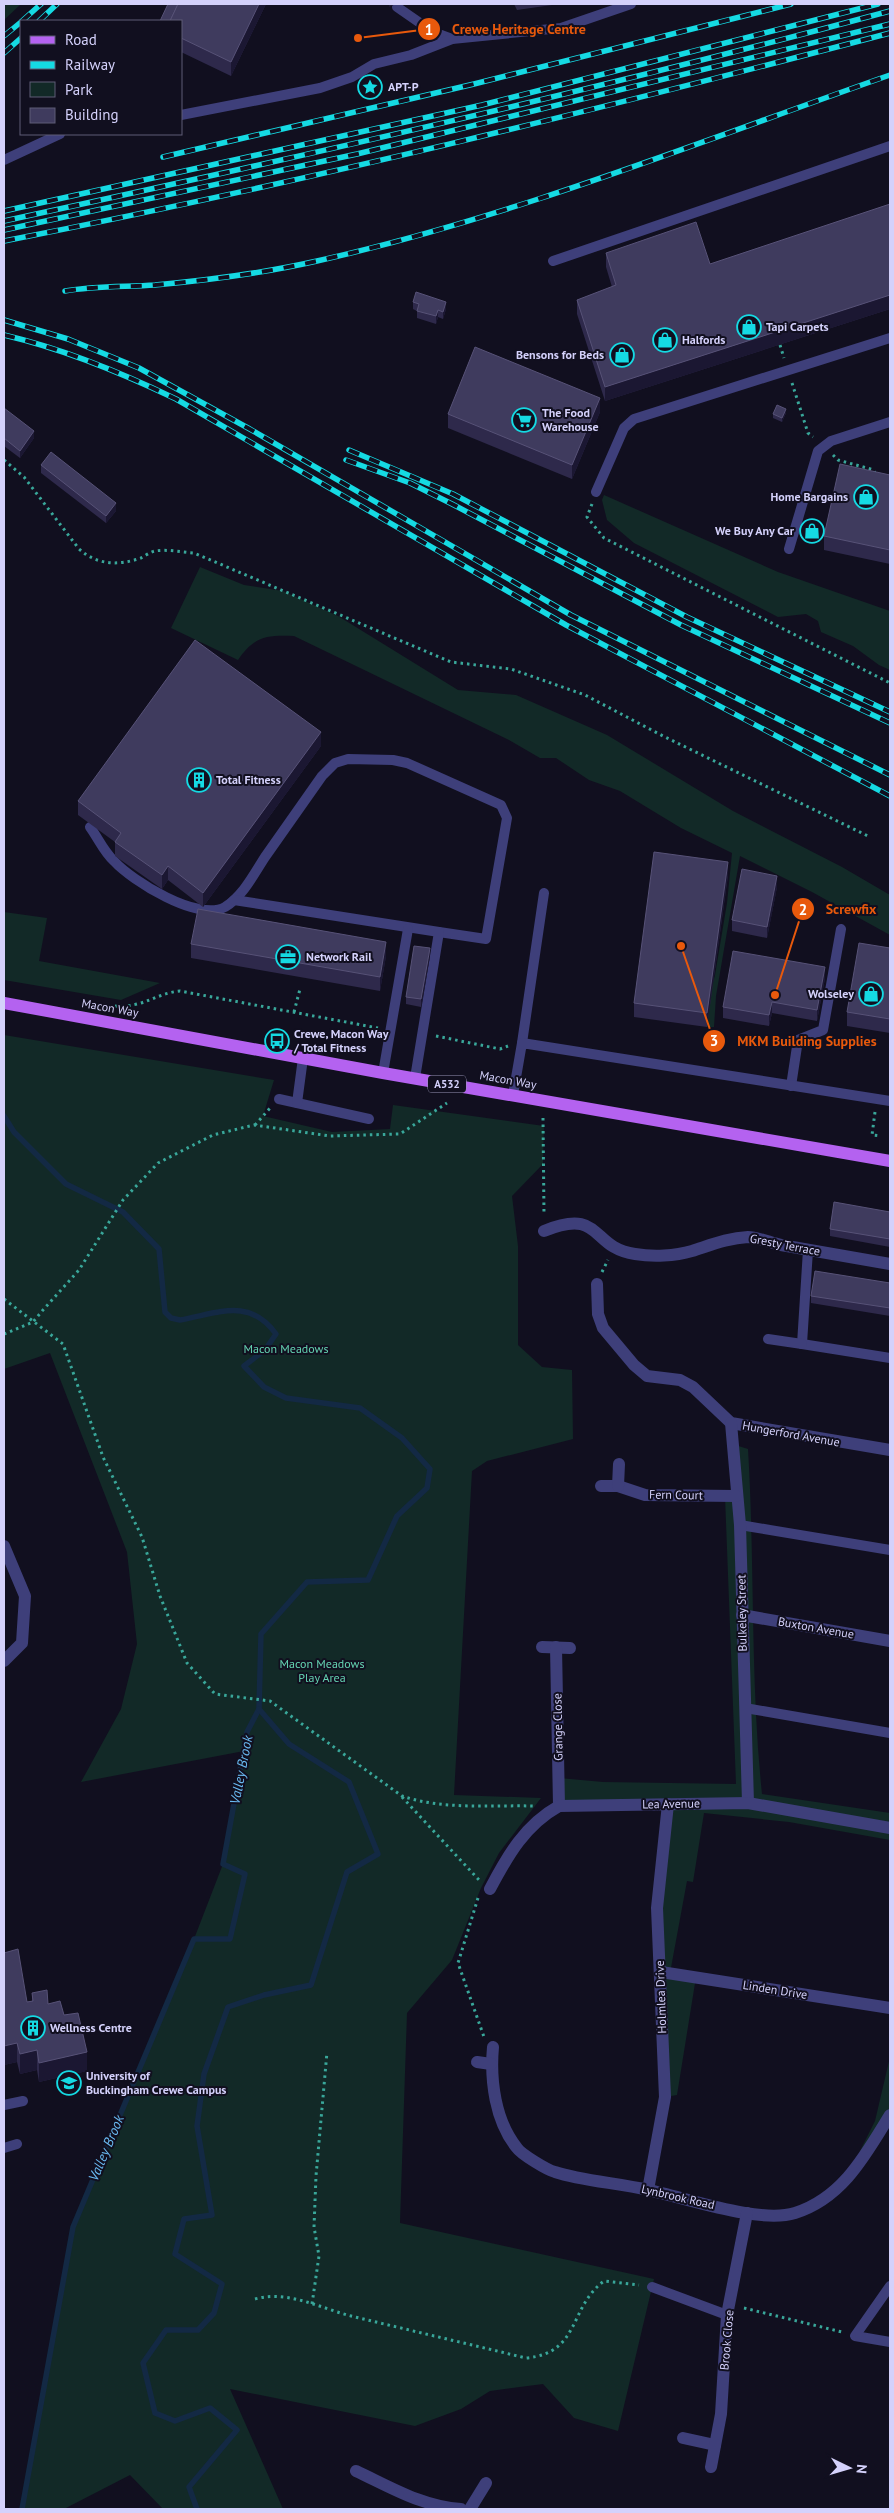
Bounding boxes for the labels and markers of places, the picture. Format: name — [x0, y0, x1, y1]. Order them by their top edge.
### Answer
callout: Crewe Heritage Centre — [417, 15, 596, 44]
place icon: APT-P — [357, 74, 383, 100]
place label: APT-P — [388, 79, 419, 94]
shop icon: Tapi Carpets — [736, 314, 762, 340]
place label: Tapi Carpets — [766, 319, 829, 334]
shop icon: Halfords — [652, 327, 678, 353]
place label: Halfords — [682, 332, 725, 347]
shop icon: Bensons for Beds — [609, 342, 635, 368]
place label: Bensons for Beds — [516, 347, 604, 362]
place label: The Food Warehouse — [542, 405, 599, 434]
supermarket icon: The Food Warehouse — [511, 407, 537, 433]
shop icon: Home Bargains — [853, 484, 879, 510]
place label: Home Bargains — [770, 489, 848, 504]
shop icon: We Buy Any Car — [799, 518, 825, 544]
place label: We Buy Any Car — [715, 523, 795, 538]
building icon: Total Fitness — [186, 767, 212, 793]
place label: Total Fitness — [216, 772, 281, 787]
callout: Screwfix — [790, 895, 886, 924]
office icon: Network Rail — [275, 944, 301, 970]
place label: Network Rail — [306, 949, 372, 964]
shop icon: Wolseley — [858, 981, 884, 1007]
place label: Wolseley — [808, 986, 854, 1001]
place label: Crewe, Macon Way / Total Fitness — [293, 1026, 389, 1055]
callout: MKM Building Supplies — [702, 1027, 886, 1056]
bus stop icon: Crewe, Macon Way / Total Fitness — [264, 1028, 290, 1054]
building icon: Wellness Centre — [20, 2015, 46, 2041]
place label: Wellness Centre — [50, 2020, 132, 2035]
place label: University of Buckingham Crewe Campus — [86, 2068, 226, 2097]
school or university icon: University of Buckingham Crewe Campus — [56, 2070, 82, 2096]

